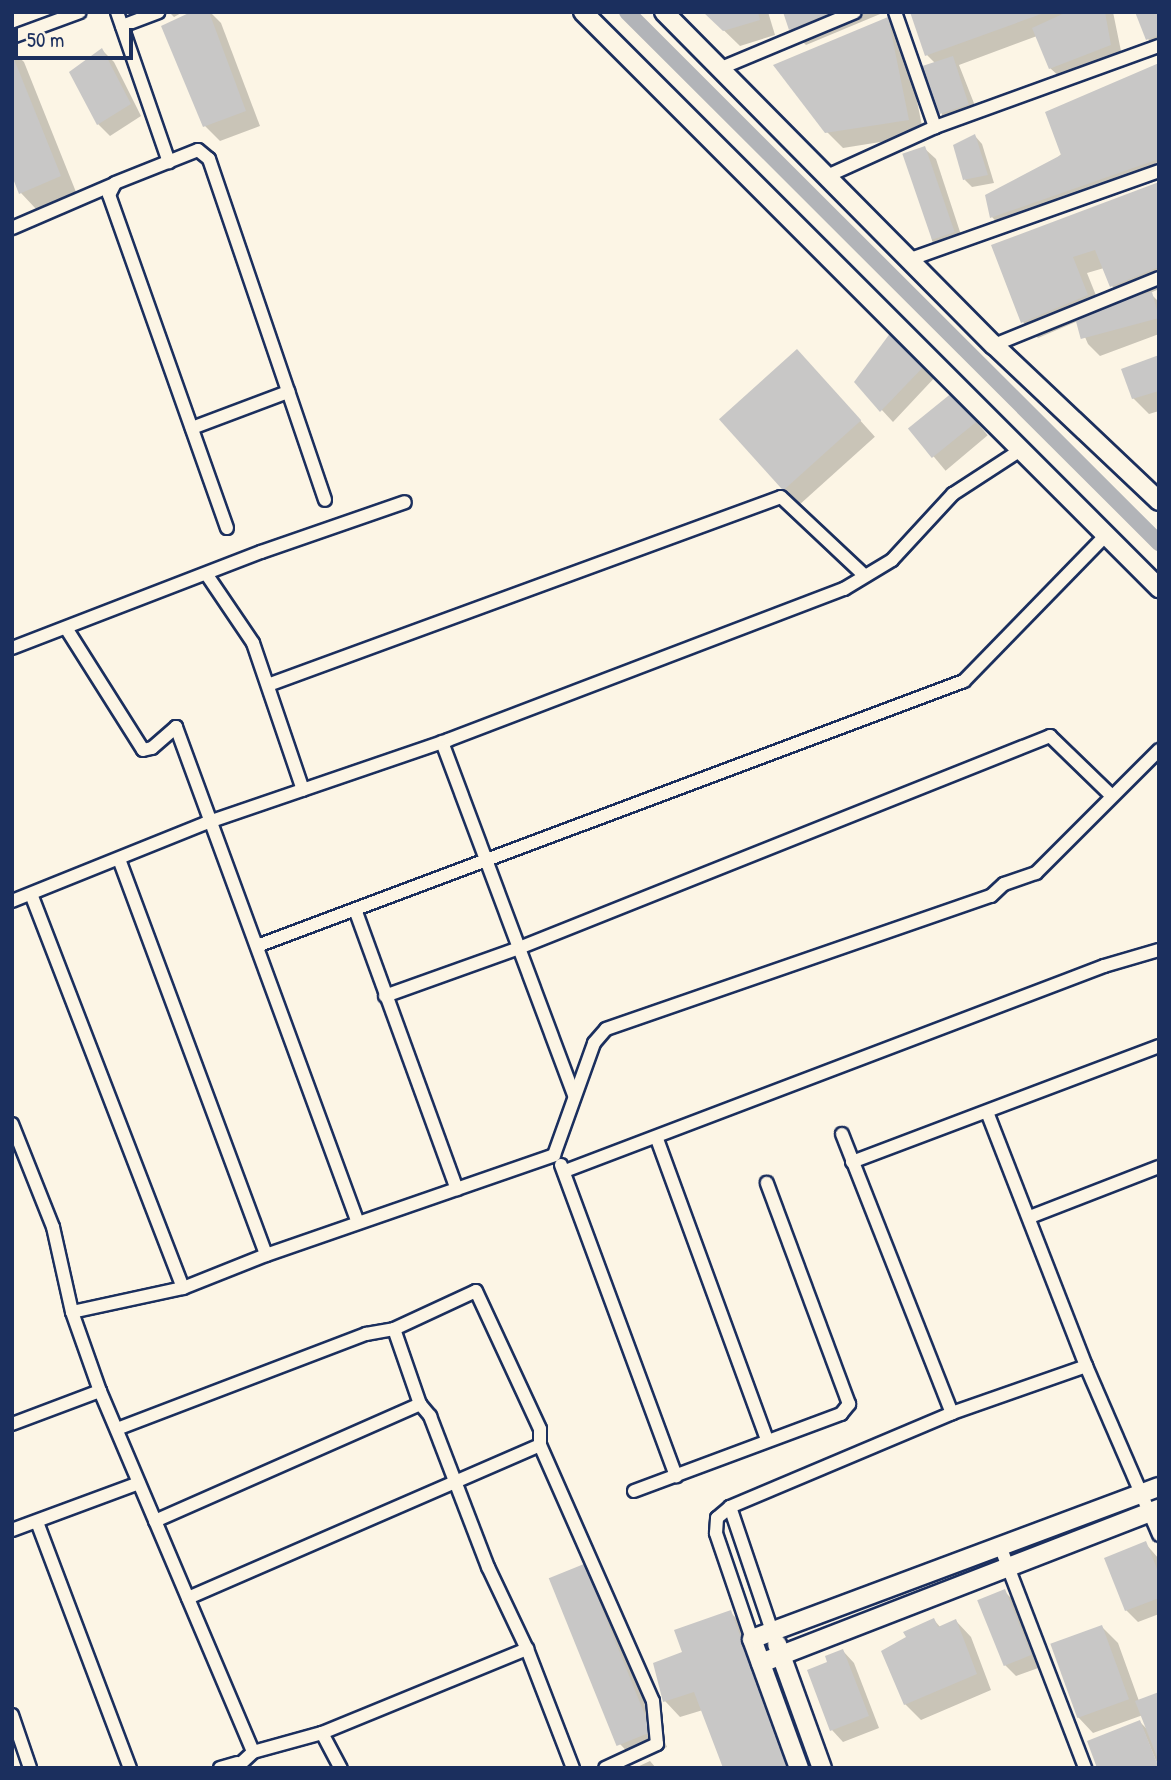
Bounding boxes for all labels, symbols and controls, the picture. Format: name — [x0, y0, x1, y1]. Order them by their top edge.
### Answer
scale bar — [18, 14, 136, 58]
text: 50 m — [27, 25, 64, 54]

